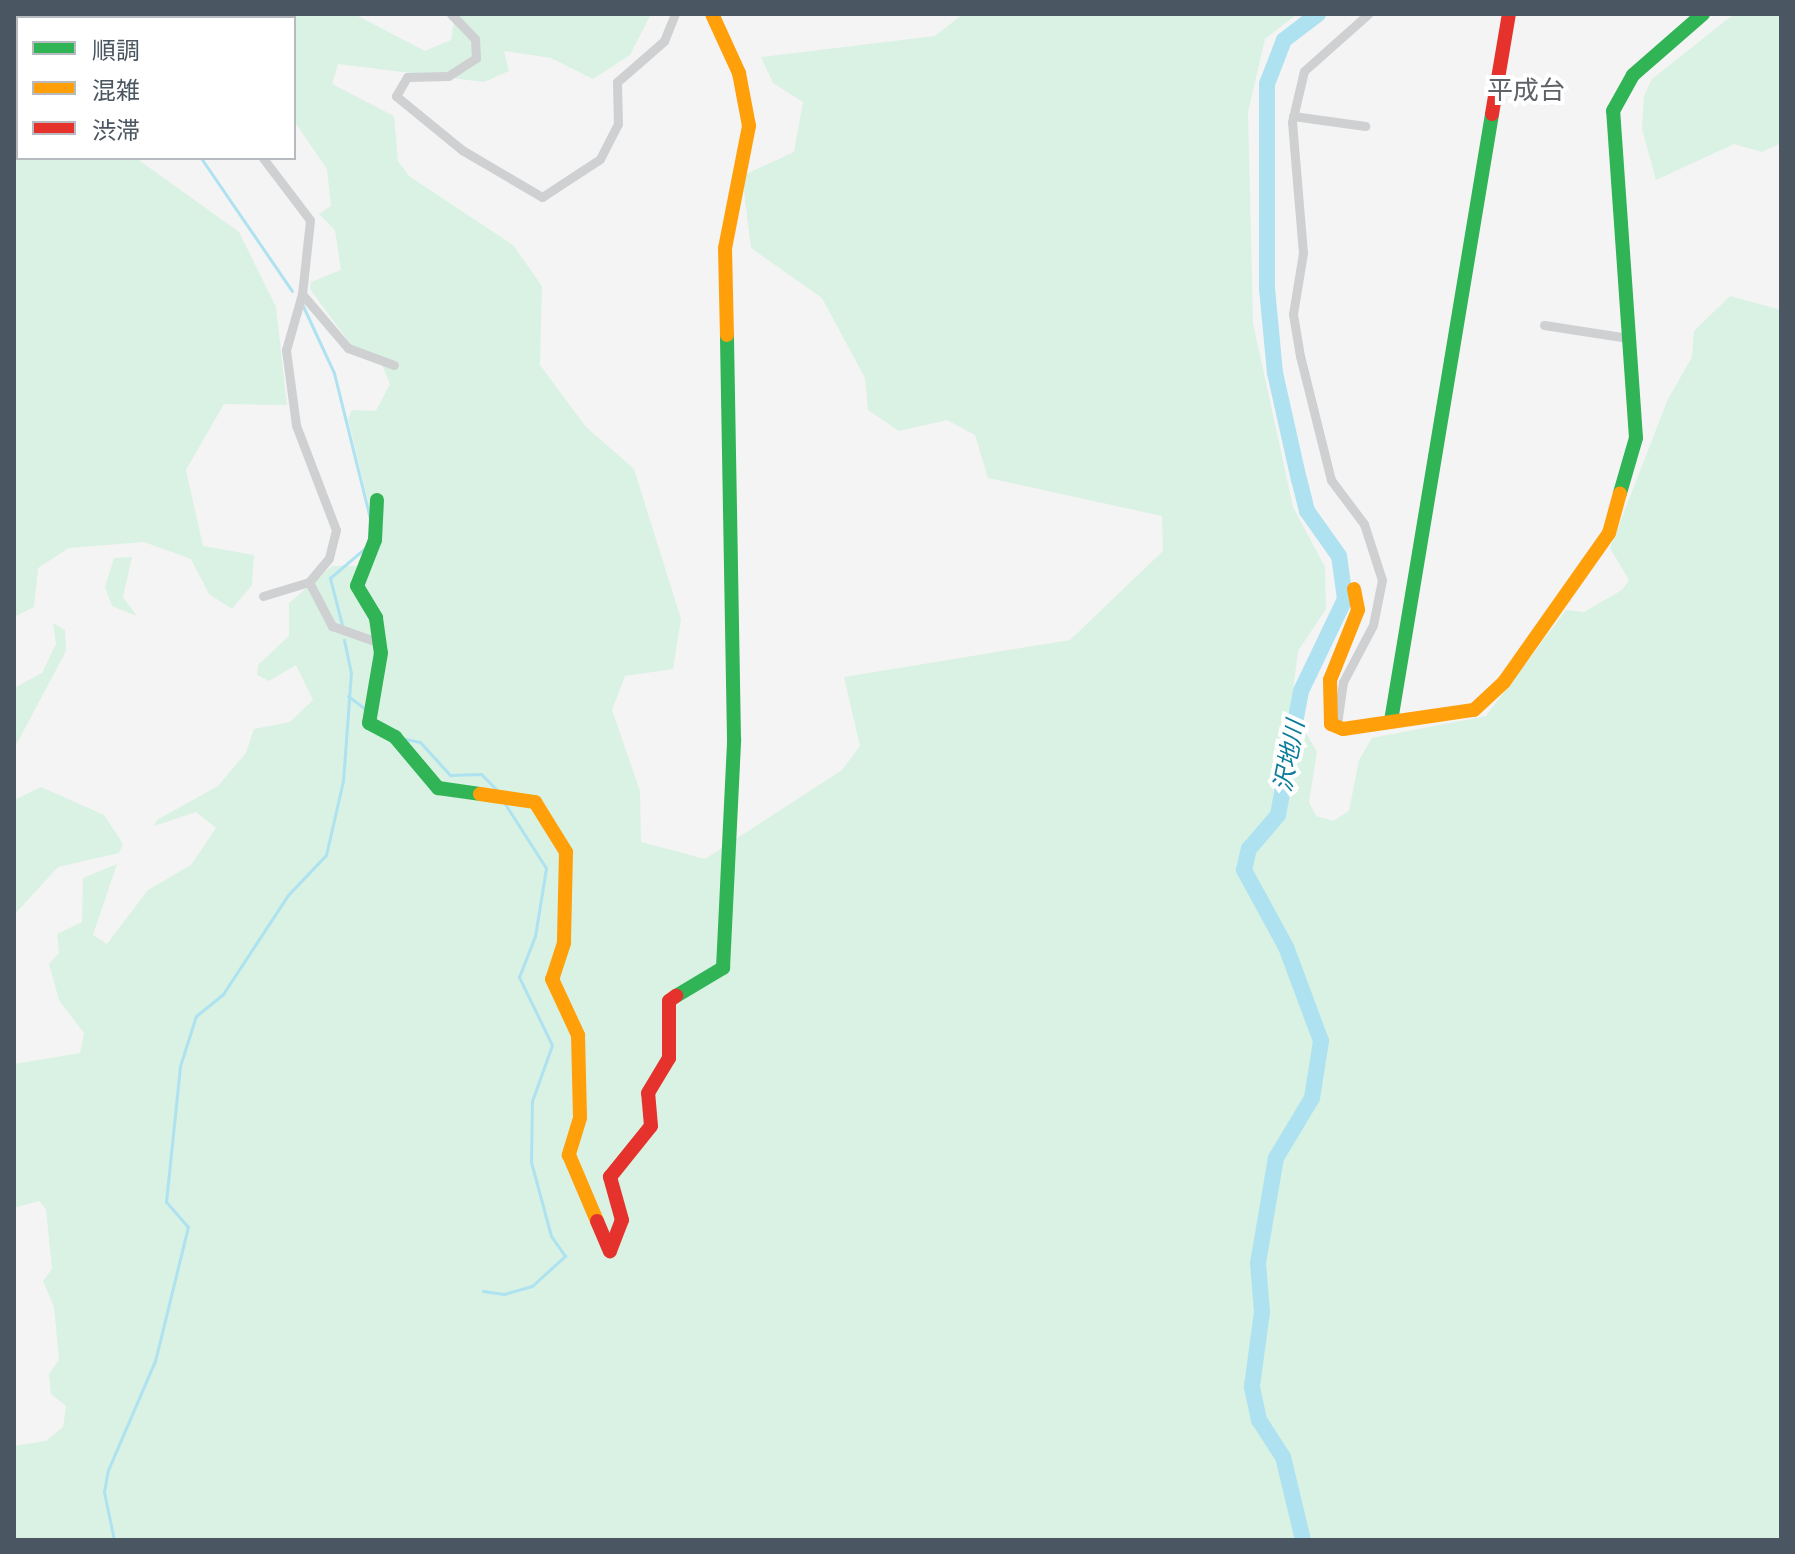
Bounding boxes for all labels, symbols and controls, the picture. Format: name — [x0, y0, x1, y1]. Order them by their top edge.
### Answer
legend — [16, 16, 296, 160]
text: 順調 — [92, 36, 140, 65]
district label: 平成台 — [1487, 74, 1565, 106]
text: 混雑 — [92, 76, 140, 105]
text: 渋滞 — [92, 116, 140, 145]
water label: 沢地川 — [1268, 718, 1310, 794]

